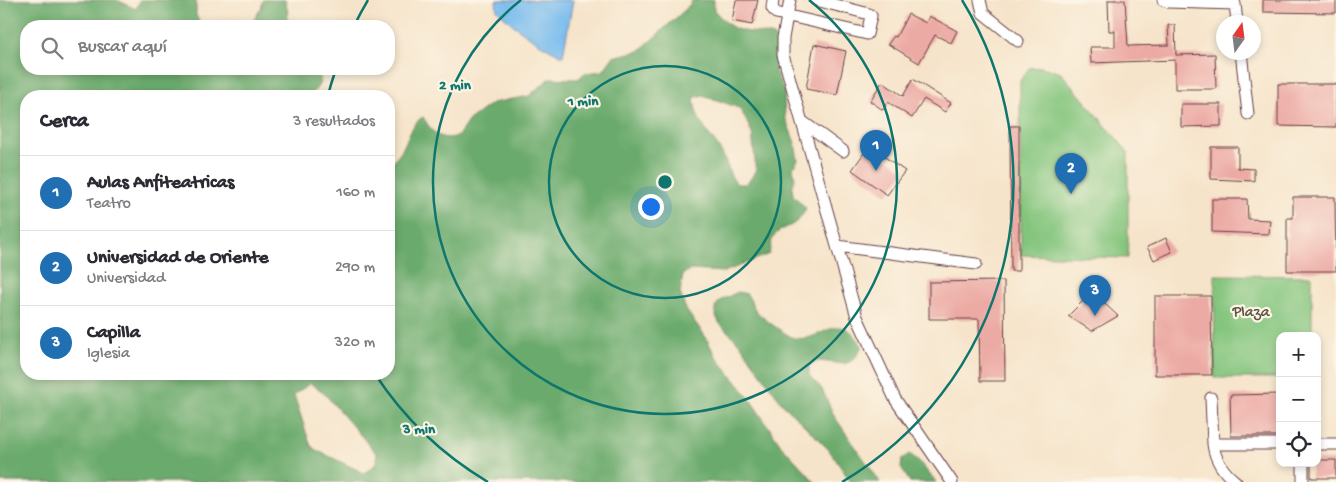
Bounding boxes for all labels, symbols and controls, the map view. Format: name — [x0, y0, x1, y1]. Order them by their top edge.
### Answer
north arrow — [1216, 15, 1261, 60]
search box — [20, 20, 395, 75]
icon: search — [38, 34, 66, 62]
text: Buscar aquí — [78, 36, 167, 59]
text: 2 min — [439, 77, 472, 95]
text: 1 min — [567, 93, 599, 111]
text: Cerca — [40, 110, 88, 135]
text: 3 resultados — [293, 113, 375, 132]
pin: 1 — [860, 130, 892, 171]
pin: 2 — [1055, 153, 1087, 194]
text: Aulas Anfiteatricas — [87, 172, 234, 195]
centre of rings — [656, 173, 674, 191]
text: 1 — [53, 184, 59, 203]
text: 160 m — [336, 184, 375, 203]
your location — [638, 194, 664, 220]
text: Teatro — [87, 195, 131, 214]
text: Universidad de Oriente — [87, 247, 269, 270]
text: 2 — [52, 259, 60, 278]
text: 290 m — [335, 259, 375, 278]
text: Universidad — [87, 270, 165, 289]
pin: 3 — [1079, 275, 1111, 316]
park label: Plaza — [1231, 304, 1271, 323]
text: Capilla — [87, 322, 140, 345]
map controls — [1276, 332, 1321, 467]
button: + — [1276, 332, 1321, 377]
text: 3 — [52, 334, 60, 353]
text: 320 m — [335, 334, 375, 353]
text: Iglesia — [87, 345, 130, 364]
button: − — [1276, 377, 1321, 422]
text: 3 min — [402, 421, 436, 439]
button: locate — [1276, 422, 1321, 467]

